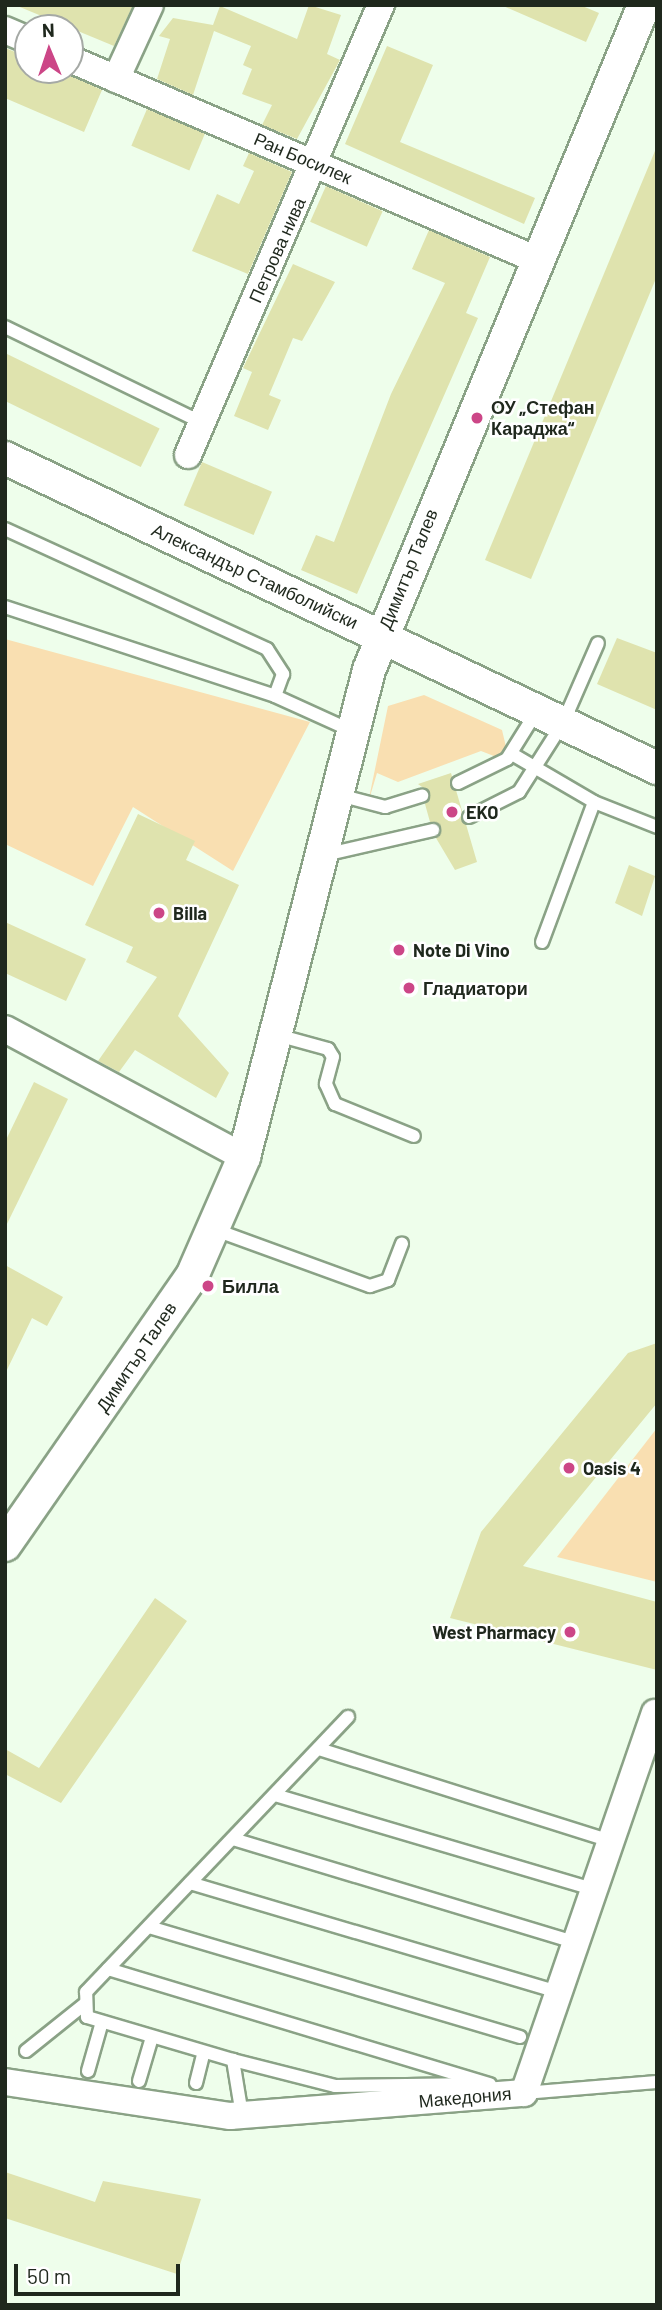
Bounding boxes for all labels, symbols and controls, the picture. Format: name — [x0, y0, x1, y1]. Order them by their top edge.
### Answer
north arrow — [14, 14, 84, 84]
text: N — [42, 18, 55, 41]
street label: Ран Босилек — [251, 128, 355, 188]
street label: Петрова нива — [244, 194, 310, 306]
place label: ОУ „Стефан Караджа“ — [491, 397, 595, 440]
marker: ОУ „Стефан Караджа“ — [469, 410, 485, 426]
street label: Димитър Талев — [374, 506, 442, 632]
street label: Александър Стамболийски — [148, 519, 362, 633]
place label: EKO — [466, 801, 498, 823]
marker: EKO — [444, 804, 460, 820]
place label: Billa — [173, 902, 207, 924]
marker: Billa — [151, 905, 167, 921]
place label: Note Di Vino — [413, 939, 510, 961]
marker: Note Di Vino — [391, 942, 407, 958]
place label: Гладиатори — [423, 977, 528, 999]
marker: Гладиатори — [401, 980, 417, 996]
place label: Билла — [222, 1275, 279, 1297]
marker: Билла — [200, 1278, 216, 1294]
street label: Димитър Талев — [91, 1298, 181, 1416]
place label: Oasis 4 — [583, 1457, 641, 1479]
marker: Oasis 4 — [561, 1460, 577, 1476]
place label: West Pharmacy — [432, 1621, 556, 1643]
marker: West Pharmacy — [562, 1624, 578, 1640]
street label: Македония — [418, 2082, 512, 2112]
scale bar — [18, 2250, 184, 2294]
text: 50 m — [27, 2263, 71, 2288]

